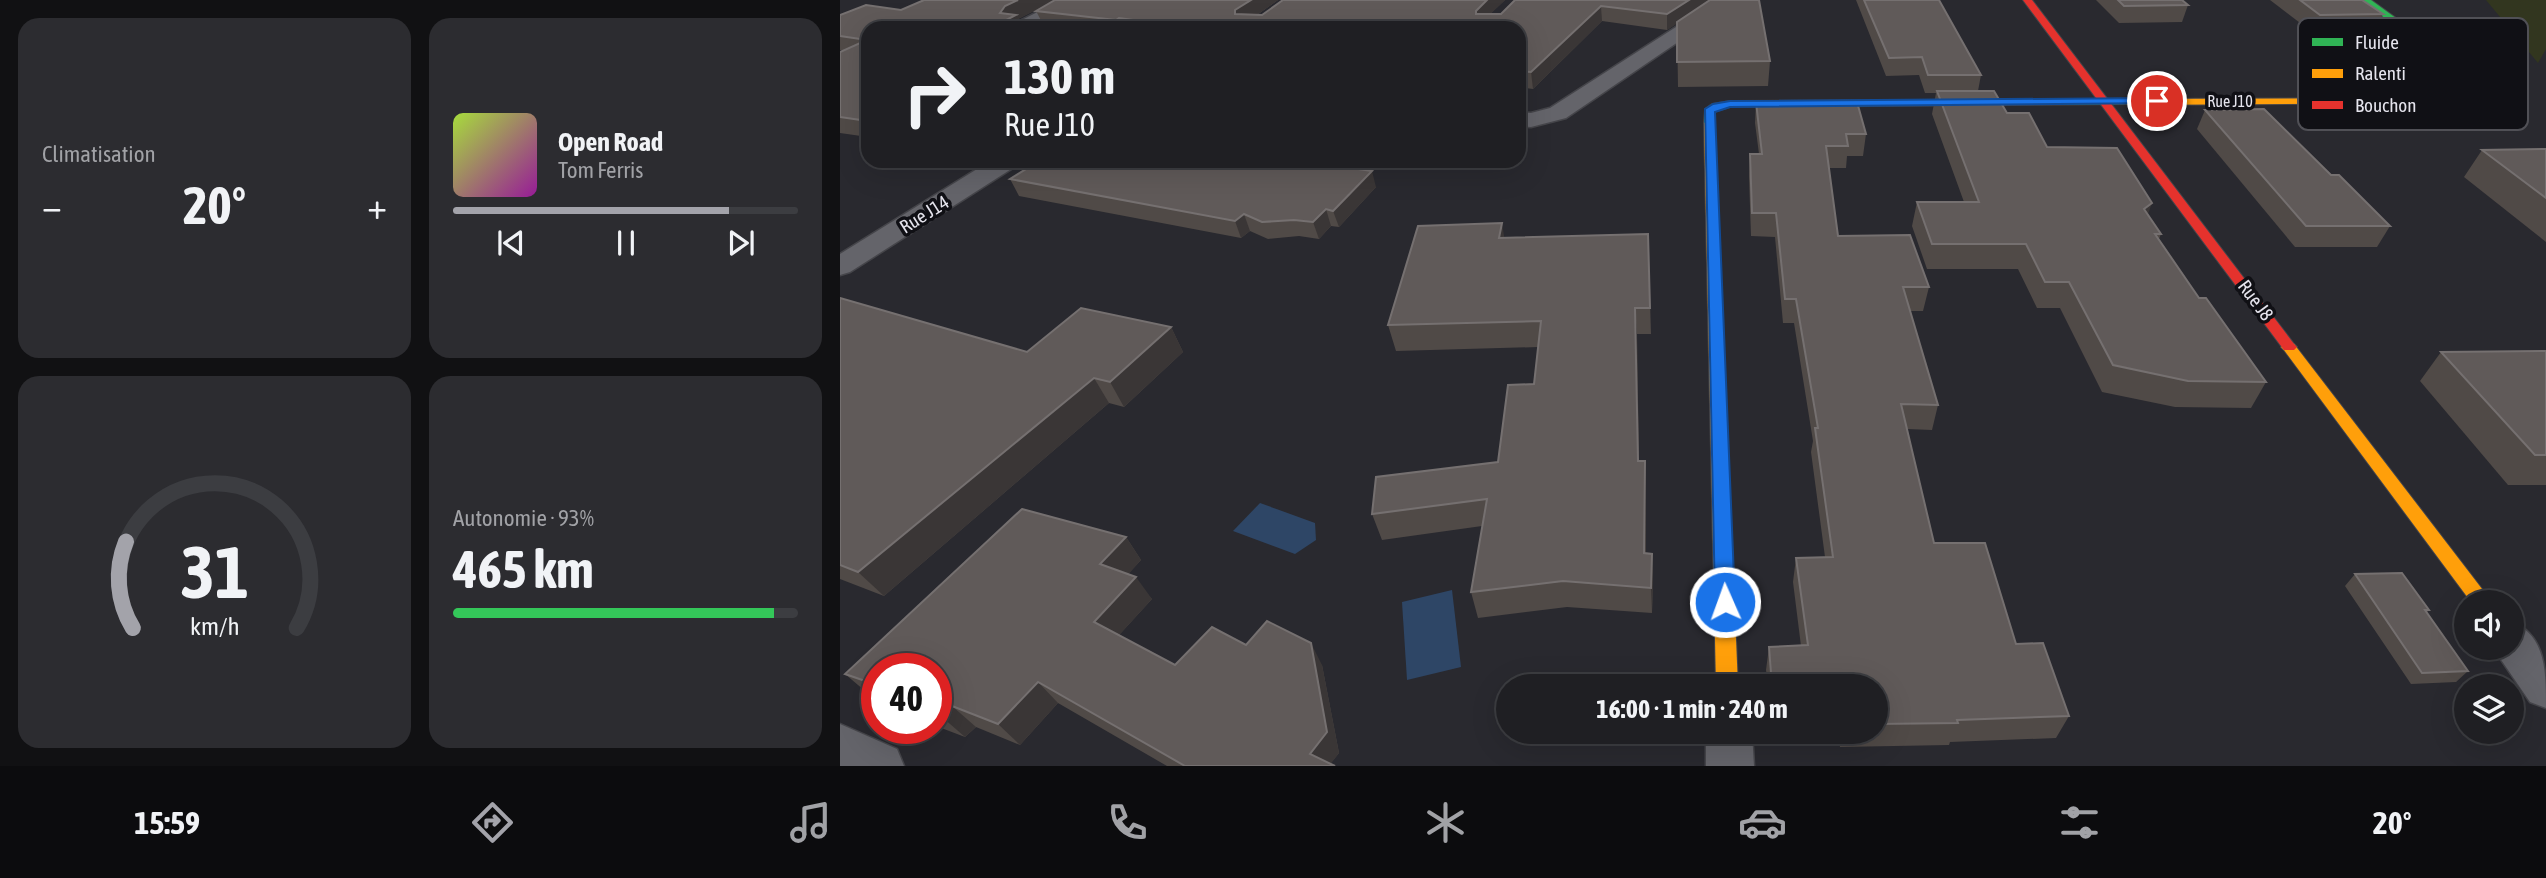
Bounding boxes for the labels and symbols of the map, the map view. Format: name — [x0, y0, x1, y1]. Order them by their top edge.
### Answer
legend — [2298, 18, 2528, 130]
text: Fluide — [2355, 31, 2399, 53]
text: Ralenti — [2355, 62, 2406, 84]
pin — [2127, 71, 2187, 131]
street label: Rue J10 — [2207, 92, 2253, 110]
text: Bouchon — [2355, 94, 2417, 116]
street label: Rue J14 — [895, 190, 953, 238]
street label: Rue J8 — [2234, 275, 2278, 325]
position arrow — [1688, 565, 1762, 639]
speed limit sign: 40 — [861, 653, 952, 744]

